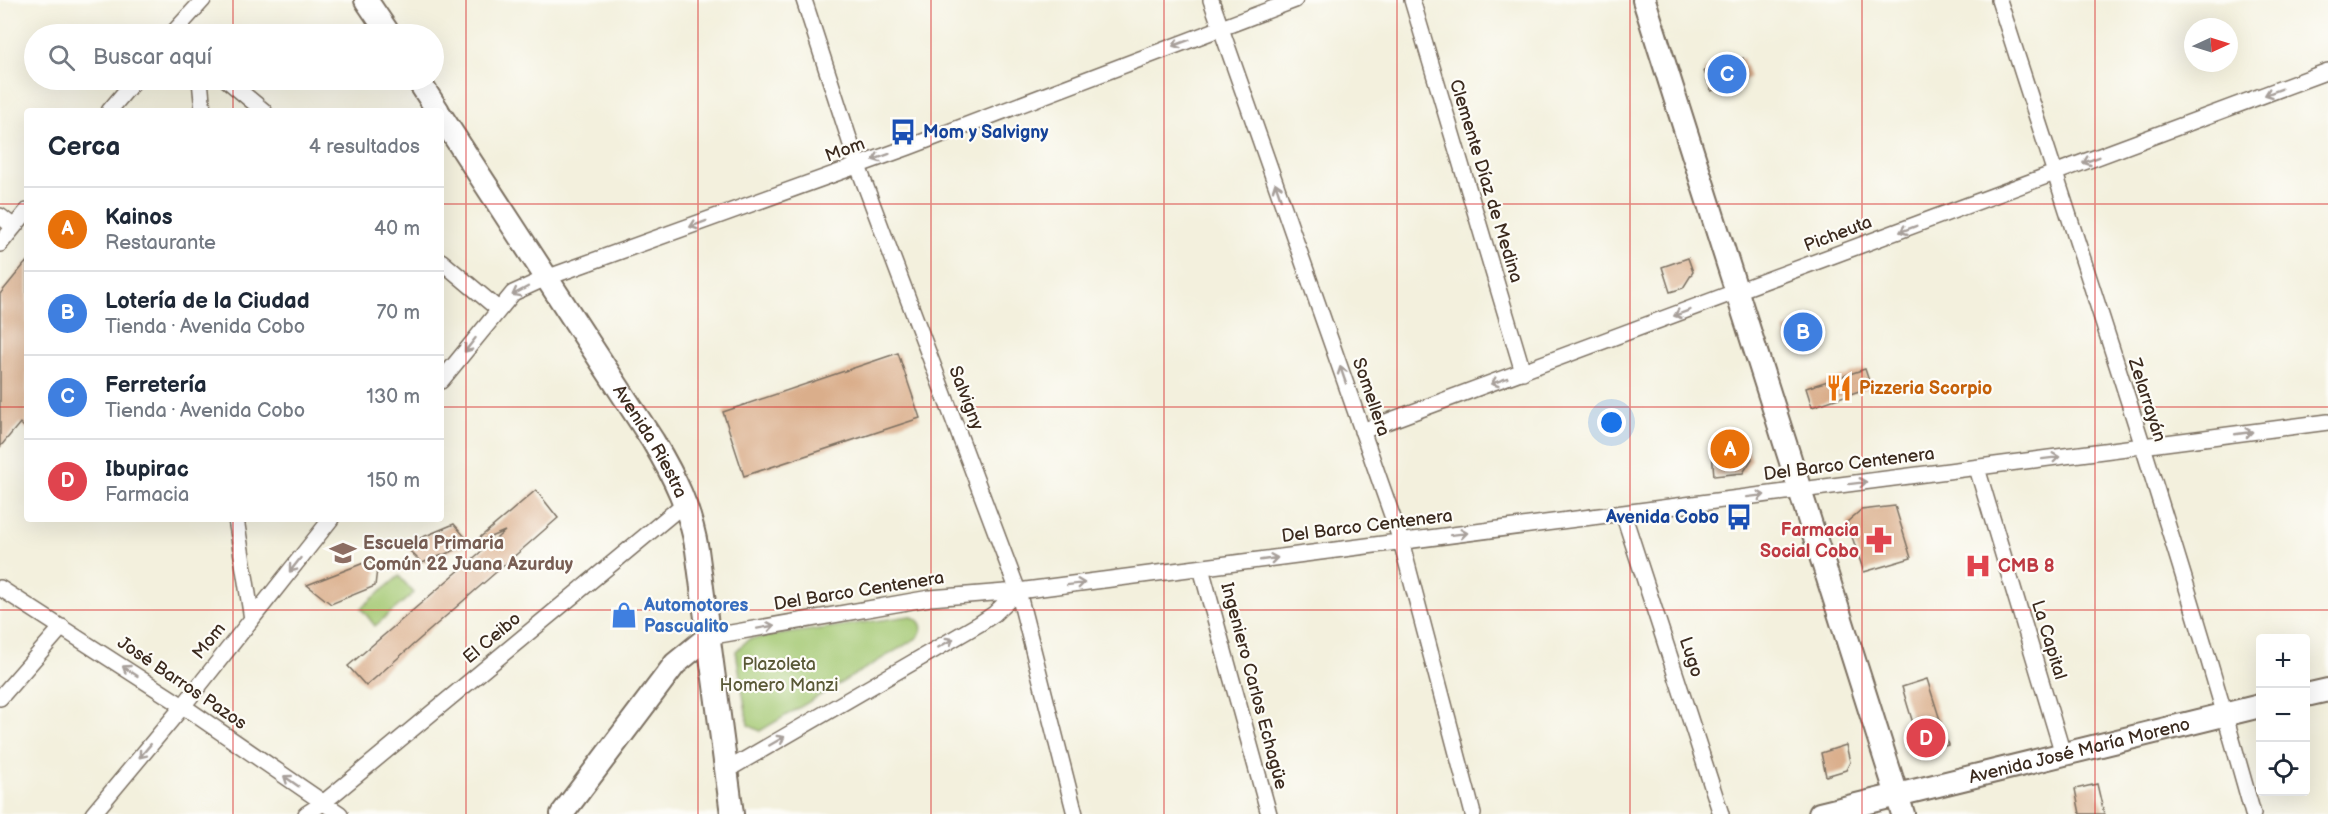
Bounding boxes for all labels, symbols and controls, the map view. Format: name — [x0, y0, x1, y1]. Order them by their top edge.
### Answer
north arrow — [2184, 18, 2238, 72]
search box — [24, 24, 444, 90]
one-way arrow — [1172, 38, 1191, 49]
icon: search — [45, 41, 78, 74]
text: Buscar aquí — [93, 44, 212, 71]
pin: C — [1708, 52, 1746, 97]
street label: Clemente Díaz de Medina — [1445, 77, 1527, 285]
one-way arrow — [2264, 87, 2283, 98]
bus stop icon: Mom y Salvigny — [888, 117, 918, 147]
place label: Mom y Salvigny — [923, 122, 1049, 143]
text: Cerca — [48, 132, 120, 163]
street label: Mom — [822, 133, 868, 167]
text: 4 resultados — [309, 135, 420, 159]
one-way arrow — [872, 153, 891, 164]
one-way arrow — [2082, 156, 2100, 167]
one-way arrow — [1272, 182, 1283, 201]
text: Kainos — [105, 204, 173, 231]
street label: Picheuta — [1801, 211, 1875, 257]
text: A — [61, 217, 74, 241]
text: 40 m — [374, 217, 420, 241]
one-way arrow — [689, 219, 708, 230]
one-way arrow — [1899, 224, 1918, 235]
text: Restaurante — [105, 231, 216, 255]
one-way arrow — [511, 285, 529, 297]
text: Lotería de la Ciudad — [105, 288, 310, 315]
text: B — [60, 301, 75, 325]
text: 70 m — [376, 301, 420, 325]
one-way arrow — [1673, 309, 1692, 320]
pin: B — [1784, 310, 1822, 354]
text: Tienda · Avenida Cobo — [105, 315, 305, 339]
one-way arrow — [463, 337, 476, 353]
street label: Somellera — [1348, 355, 1394, 439]
street label: Zelarrayán — [2123, 355, 2170, 444]
street label: Salvigny — [944, 363, 988, 434]
one-way arrow — [1336, 367, 1347, 385]
text: Ferretería — [105, 372, 207, 399]
restaurant icon: Pizzeria Scorpio — [1824, 373, 1854, 403]
one-way arrow — [1490, 376, 1509, 387]
place label: Pizzeria Scorpio — [1859, 378, 1992, 399]
street label: Avenida Riestra — [609, 381, 692, 501]
text: C — [60, 385, 75, 409]
text: 130 m — [366, 385, 420, 409]
text: Tienda · Avenida Cobo — [105, 399, 305, 423]
your location — [1597, 408, 1626, 437]
pin: A — [1710, 426, 1750, 472]
one-way arrow — [2234, 427, 2254, 438]
street label: Del Barco Centenera — [1762, 443, 1936, 485]
one-way arrow — [2041, 453, 2061, 464]
text: Ibupirac — [105, 456, 189, 483]
text: D — [61, 469, 74, 493]
text: 150 m — [367, 469, 420, 493]
one-way arrow — [1847, 477, 1867, 488]
text: Farmacia — [105, 483, 189, 507]
one-way arrow — [1746, 490, 1766, 501]
bus stop icon: Avenida Cobo — [1724, 502, 1754, 532]
street label: Del Barco Centenera — [1280, 505, 1454, 547]
place label: Avenida Cobo — [1605, 507, 1719, 528]
place label: Farmacia Social Cobo — [1760, 520, 1859, 562]
pharmacy icon: Farmacia Social Cobo — [1864, 525, 1894, 555]
one-way arrow — [1448, 528, 1468, 539]
place label: Escuela Primaria Común 22 Juana Azurduy — [363, 533, 574, 575]
school or university icon: Escuela Primaria Común 22 Juana Azurduy — [328, 538, 358, 568]
hospital icon: CMB 8 — [1963, 551, 1993, 581]
one-way arrow — [1259, 553, 1279, 564]
place label: CMB 8 — [1998, 556, 2055, 577]
one-way arrow — [288, 557, 301, 573]
street label: Del Barco Centenera — [772, 567, 946, 615]
one-way arrow — [1066, 578, 1085, 589]
street label: Ingeniero Carlos Echagüe — [1216, 580, 1292, 792]
place label: Automotores Pascualito — [643, 595, 749, 637]
street label: La Capital — [2027, 598, 2071, 682]
shop icon: Automotores Pascualito — [609, 600, 639, 630]
street label: El Ceibo — [459, 608, 525, 668]
street label: Mom — [188, 619, 230, 663]
one-way arrow — [755, 621, 775, 632]
street label: José Barros Pazos — [113, 632, 251, 734]
street label: Lugo — [1675, 634, 1707, 680]
map controls — [2256, 634, 2310, 796]
button: + — [2256, 634, 2310, 688]
one-way arrow — [937, 637, 954, 649]
park label: Plazoleta Homero Manzi — [720, 654, 838, 696]
one-way arrow — [122, 665, 139, 677]
button: − — [2256, 688, 2310, 742]
street label: Avenida José María Moreno — [1967, 713, 2192, 788]
pin: D — [1906, 716, 1946, 760]
one-way arrow — [768, 735, 785, 747]
one-way arrow — [139, 742, 152, 758]
button: locate — [2256, 742, 2310, 796]
one-way arrow — [284, 775, 300, 787]

